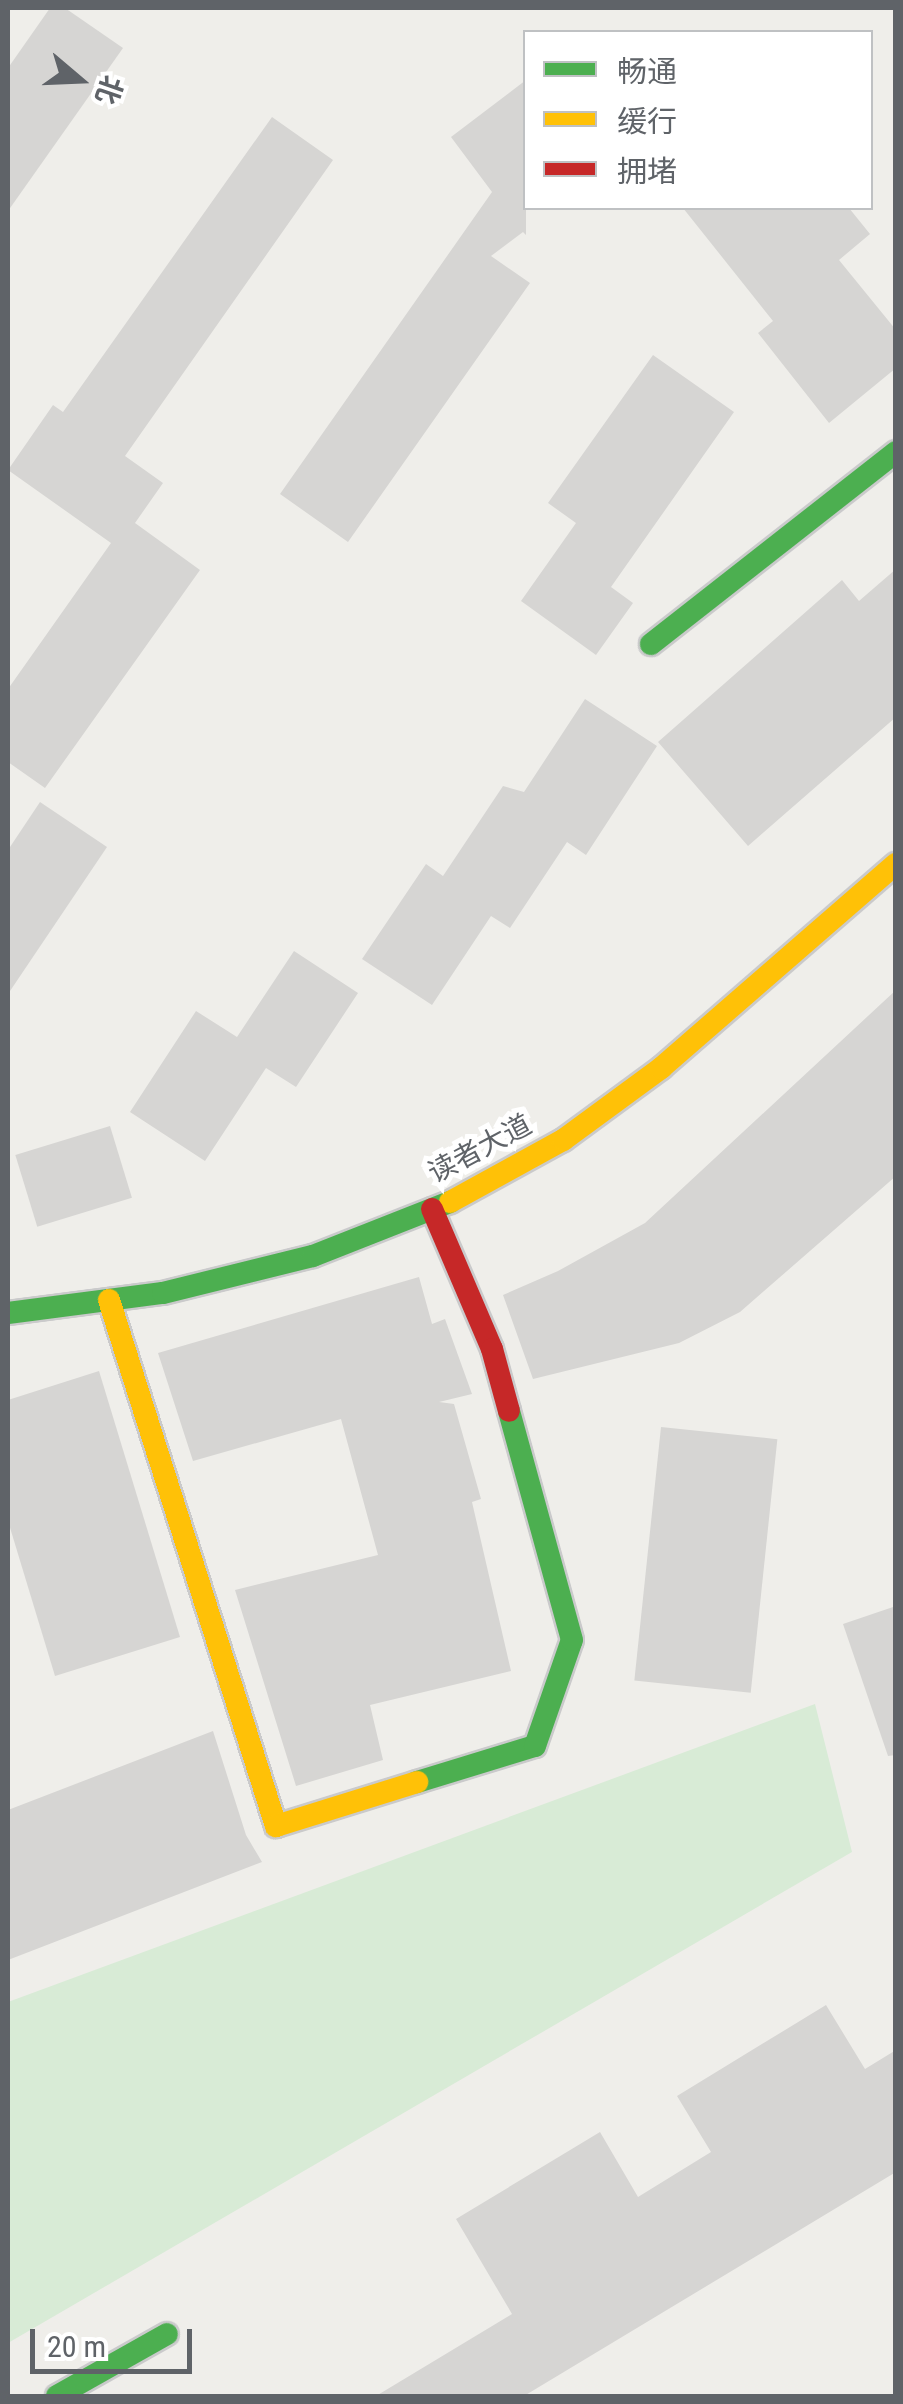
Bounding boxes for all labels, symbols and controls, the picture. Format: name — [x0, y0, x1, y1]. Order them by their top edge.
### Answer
north arrow — [30, 30, 130, 130]
legend — [523, 30, 873, 210]
text: 畅通 — [617, 54, 677, 89]
text: 北 — [89, 71, 129, 109]
text: 缓行 — [617, 104, 677, 139]
text: 拥堵 — [617, 154, 677, 189]
street label: 读者大道 — [423, 1108, 537, 1190]
scale bar — [35, 2309, 198, 2371]
text: 20 m — [47, 2329, 106, 2364]

